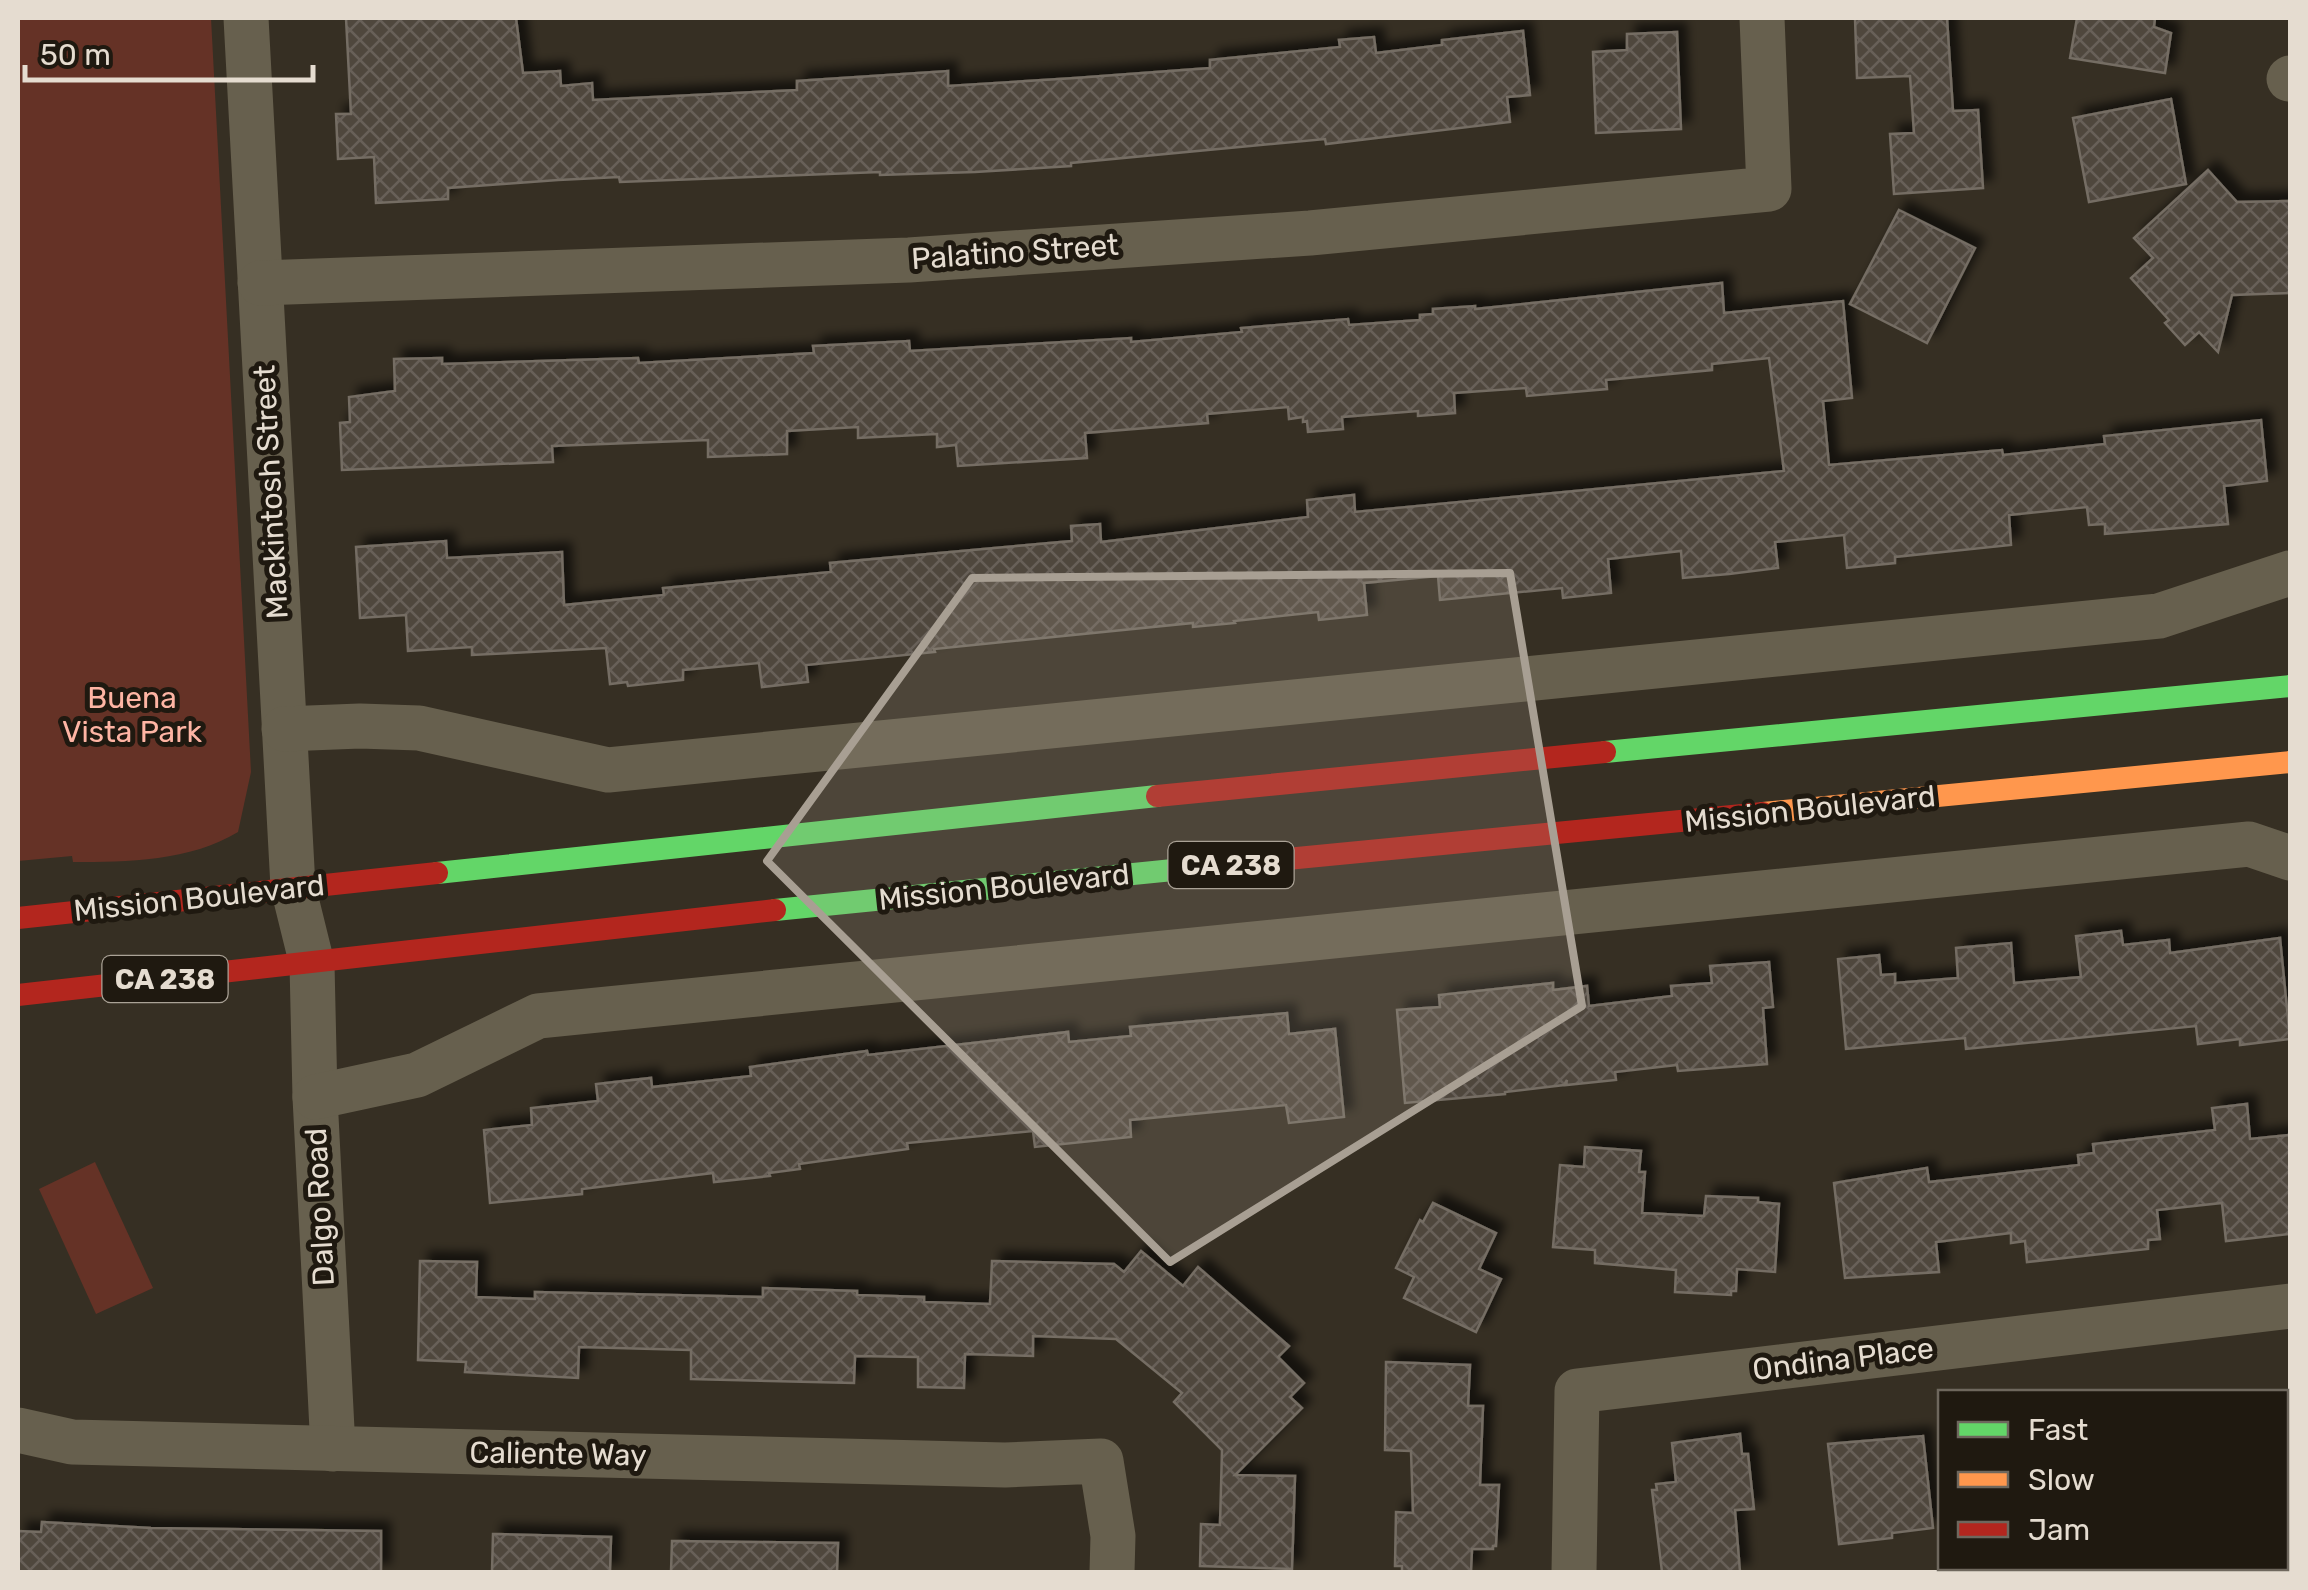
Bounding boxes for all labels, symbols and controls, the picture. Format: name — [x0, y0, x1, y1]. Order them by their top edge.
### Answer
scale bar — [25, 20, 312, 82]
text: 50 m — [40, 37, 111, 73]
street label: Palatino Street — [910, 227, 1120, 277]
street label: Mackintosh Street — [246, 364, 296, 620]
park label: Buena Vista Park — [62, 680, 203, 750]
street label: Mission Boulevard — [1683, 778, 1937, 840]
road number: CA 238 — [1168, 842, 1294, 888]
street label: Mission Boulevard — [877, 856, 1131, 918]
street label: Mission Boulevard — [72, 867, 326, 929]
road number: CA 238 — [102, 956, 228, 1002]
street label: Dalgo Road — [298, 1127, 342, 1287]
street label: Ondina Place — [1750, 1330, 1936, 1388]
legend — [1938, 1390, 2288, 1570]
text: Fast — [2028, 1412, 2088, 1448]
street label: Caliente Way — [469, 1434, 647, 1474]
text: Slow — [2028, 1462, 2095, 1498]
text: Jam — [2028, 1512, 2090, 1548]

